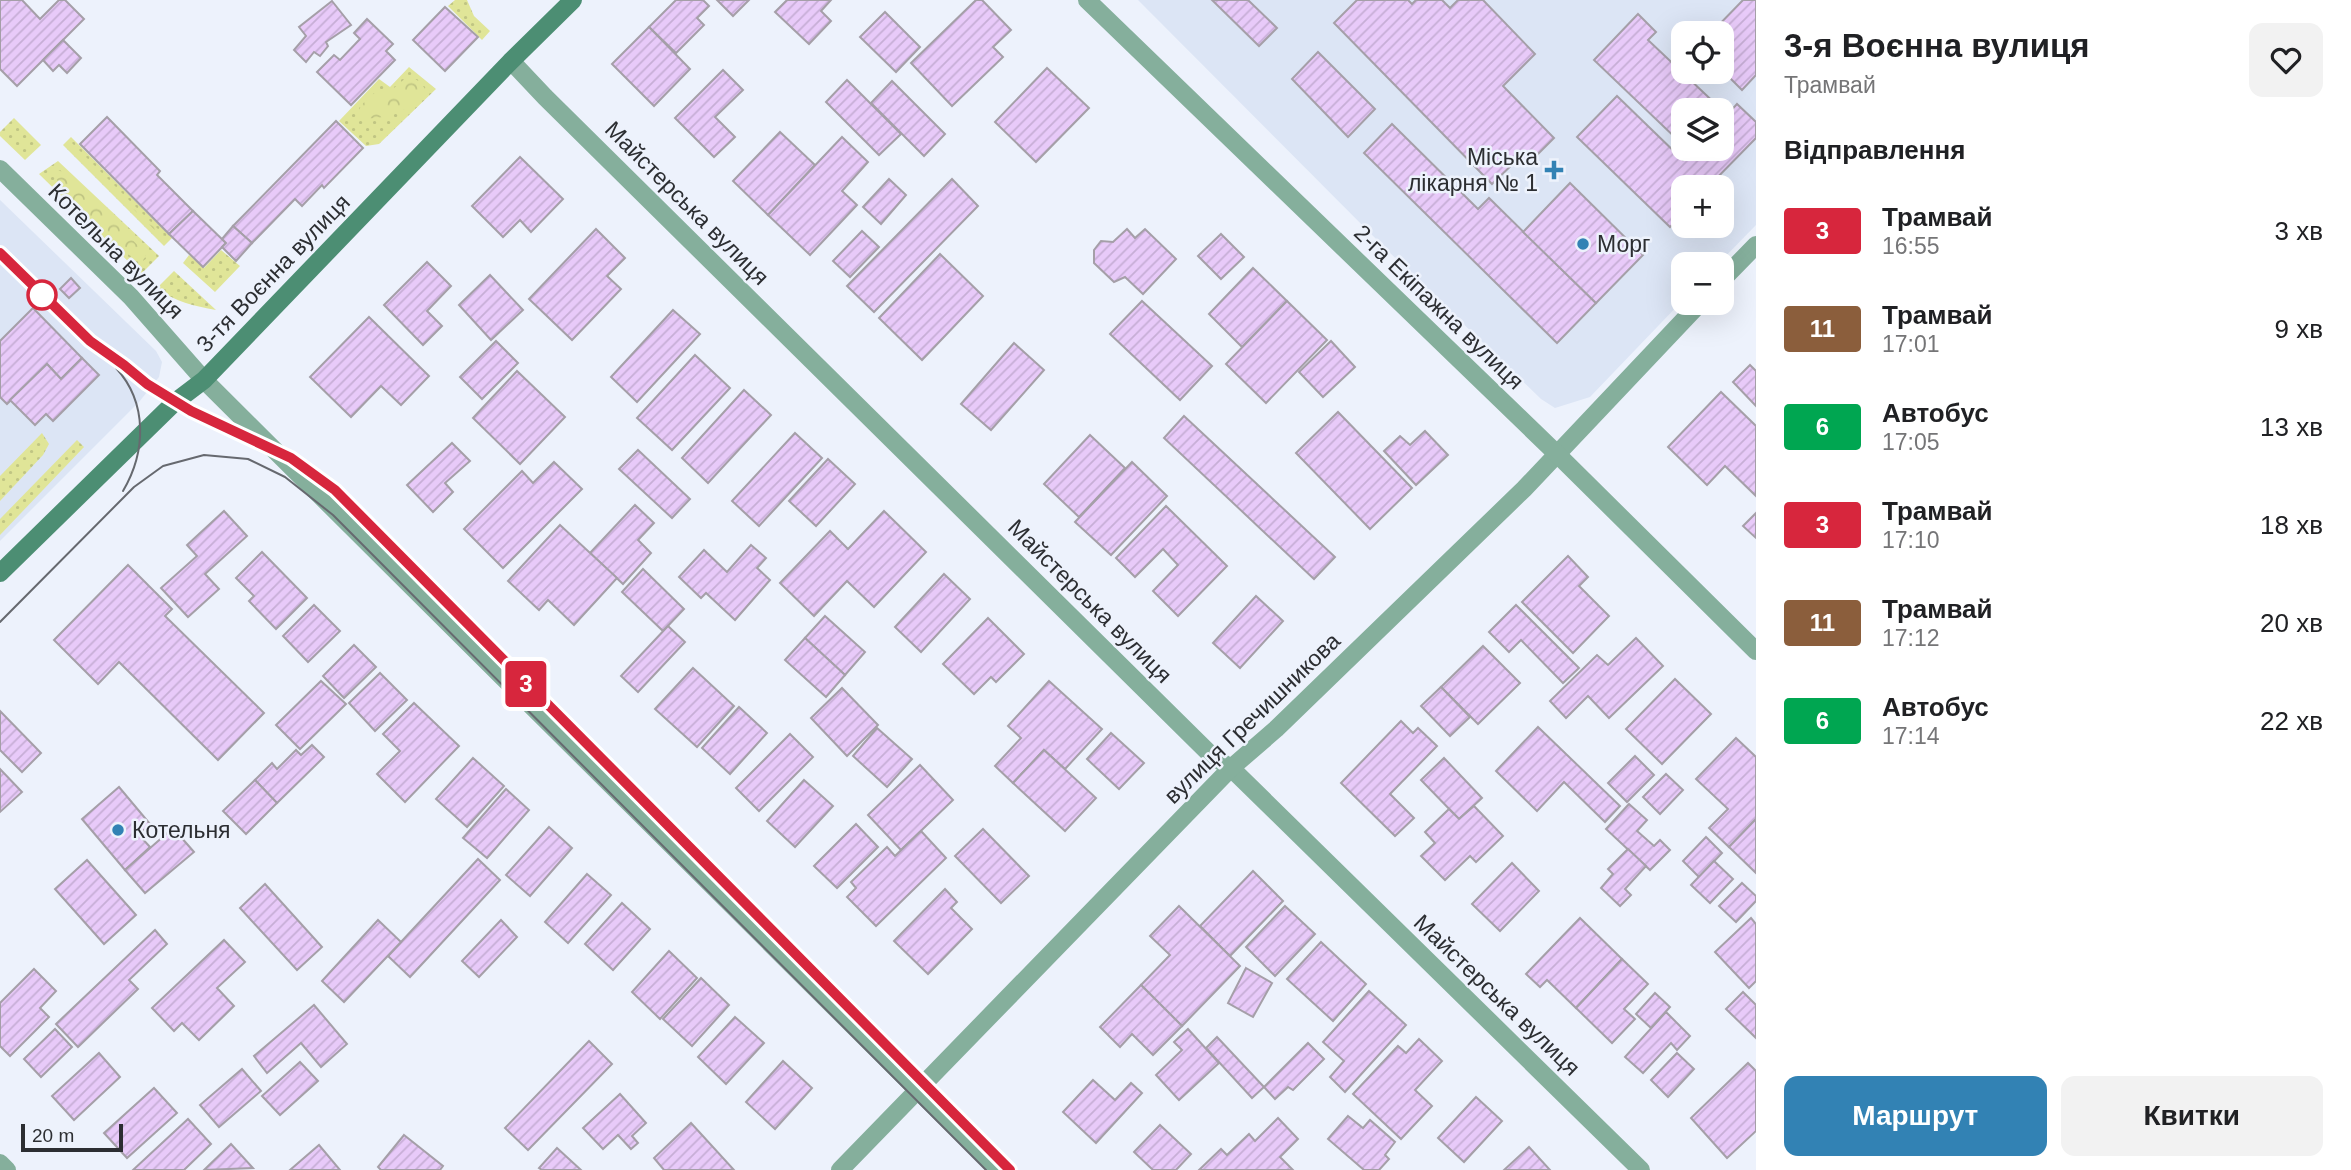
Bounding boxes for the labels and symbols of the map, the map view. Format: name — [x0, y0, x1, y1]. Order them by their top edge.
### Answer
street label: Майстерська вулиця — [600, 116, 774, 290]
place label: Міська лікарня № 1 — [1408, 144, 1538, 196]
marker: Міська лікарня № 1 — [1544, 160, 1564, 180]
street label: Котельна вулиця — [43, 178, 189, 324]
street label: 3-тя Воєнна вулиця — [191, 189, 355, 357]
street label: 2-га Екіпажна вулиця — [1349, 219, 1529, 395]
place label: Морг — [1597, 231, 1650, 257]
marker: Морг — [1575, 236, 1591, 252]
unlabelled marker — [27, 280, 57, 310]
street label: Майстерська вулиця — [1003, 514, 1177, 688]
street label: вулиця Гречишникова — [1159, 627, 1345, 809]
line badge: 3 — [503, 661, 549, 707]
place label: Котельня — [132, 817, 231, 843]
marker: Котельня — [110, 822, 126, 838]
street label: Майстерська вулиця — [1409, 909, 1585, 1081]
scale bar — [21, 1121, 122, 1153]

